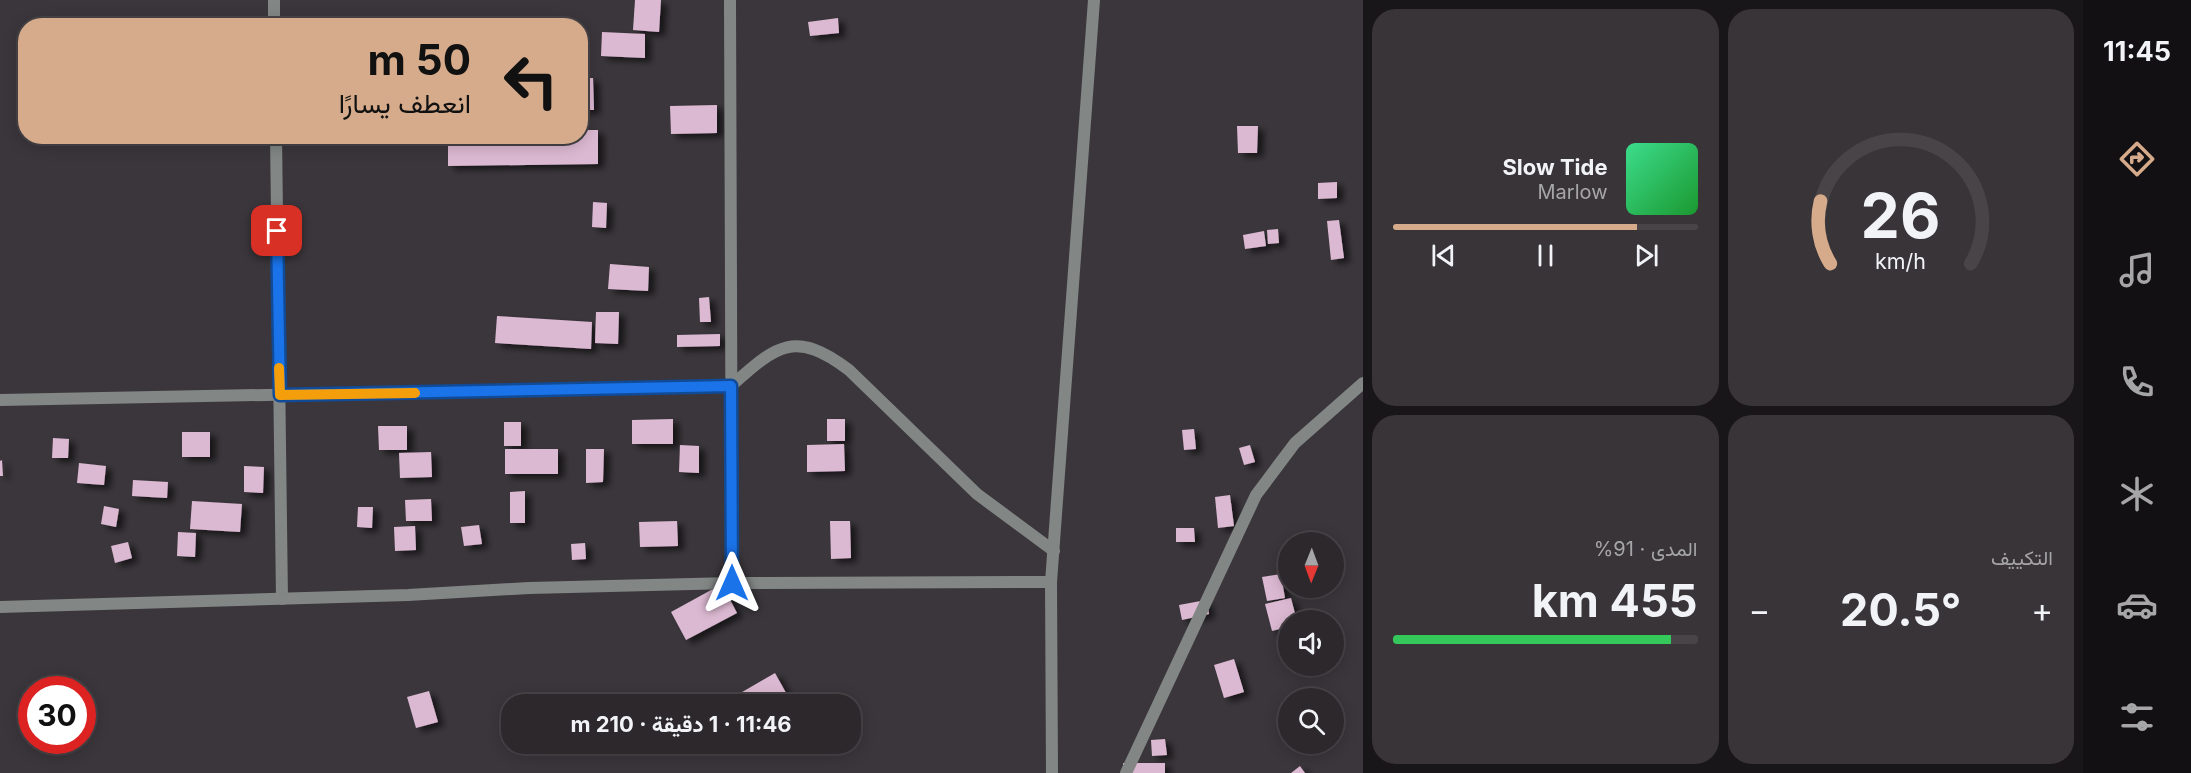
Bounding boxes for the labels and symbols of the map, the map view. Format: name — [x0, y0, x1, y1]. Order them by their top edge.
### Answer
pin — [251, 205, 302, 256]
north arrow — [1278, 532, 1344, 598]
position arrow — [700, 551, 764, 615]
speed limit sign: 30 — [18, 676, 96, 754]

